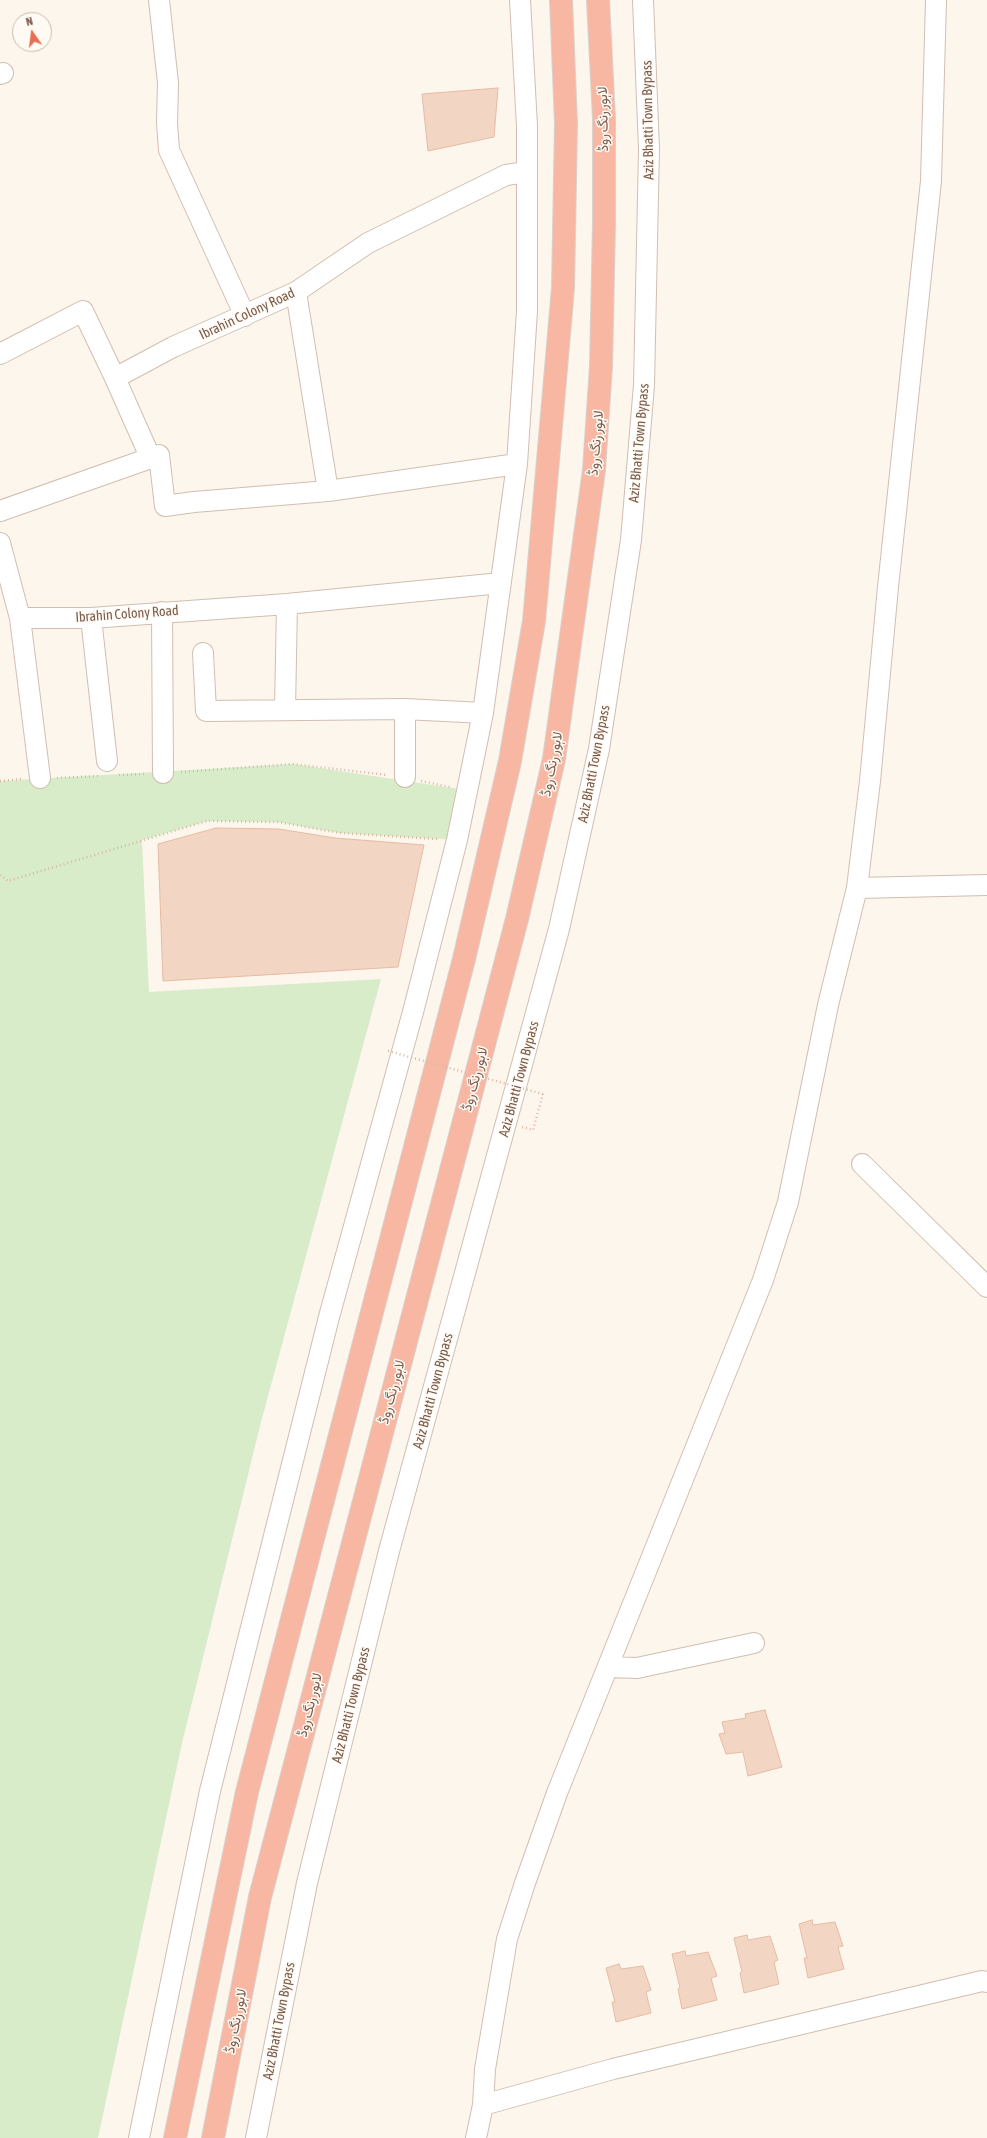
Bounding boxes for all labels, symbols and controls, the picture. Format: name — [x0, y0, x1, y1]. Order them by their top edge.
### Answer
north arrow — [12, 12, 52, 52]
text: N — [25, 15, 34, 28]
street label: Aziz Bhatti Town Bypass — [639, 60, 657, 180]
street label: لاہور رنگ روڈ — [594, 86, 612, 152]
street label: Ibrahin Colony Road — [197, 285, 297, 343]
street label: Aziz Bhatti Town Bypass — [625, 383, 653, 503]
street label: لاہور رنگ روڈ — [585, 410, 607, 476]
street label: Ibrahin Colony Road — [75, 602, 179, 626]
street label: Aziz Bhatti Town Bypass — [574, 704, 614, 824]
street label: لاہور رنگ روڈ — [538, 730, 566, 798]
street label: Aziz Bhatti Town Bypass — [495, 1019, 543, 1139]
street label: لاہور رنگ روڈ — [458, 1045, 492, 1113]
street label: Aziz Bhatti Town Bypass — [409, 1331, 457, 1451]
street label: لاہور رنگ روڈ — [375, 1358, 409, 1426]
street label: Aziz Bhatti Town Bypass — [328, 1645, 374, 1765]
street label: لاہور رنگ روڈ — [294, 1671, 326, 1739]
street label: Aziz Bhatti Town Bypass — [259, 1961, 299, 2081]
street label: لاہور رنگ روڈ — [222, 1987, 250, 2055]

